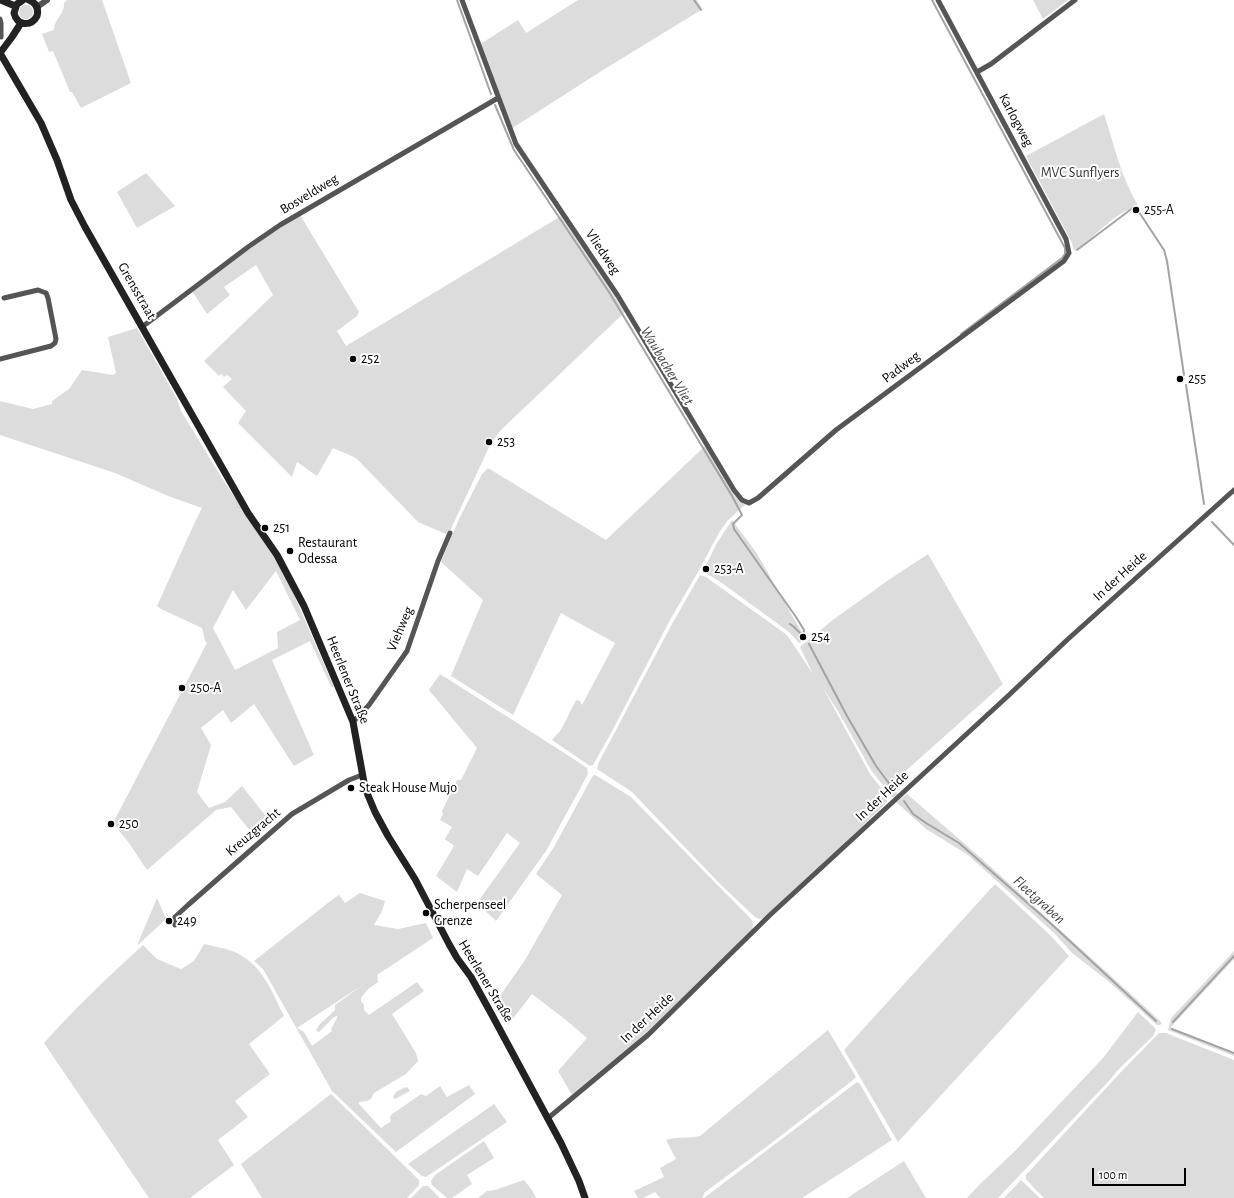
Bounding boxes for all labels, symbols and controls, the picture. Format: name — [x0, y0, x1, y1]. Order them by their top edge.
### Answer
street label: Karlogweg — [995, 90, 1037, 150]
park label: MVC Sunflyers — [1041, 165, 1119, 181]
street label: Bosveldweg — [277, 170, 341, 218]
place label: 255-A — [1144, 202, 1174, 218]
marker: 255-A — [1131, 205, 1141, 215]
street label: Vliedweg — [582, 226, 624, 278]
street label: Grensstraat — [114, 260, 160, 322]
water label: Waubacher Vliet — [636, 323, 698, 409]
street label: Padweg — [879, 347, 923, 387]
place label: 252 — [361, 351, 380, 367]
marker: 252 — [348, 354, 358, 364]
place label: 255 — [1188, 371, 1206, 387]
marker: 255 — [1175, 374, 1185, 384]
place label: 253 — [497, 434, 515, 450]
marker: 253 — [484, 437, 494, 447]
place label: 251 — [273, 520, 290, 536]
marker: 251 — [260, 523, 270, 533]
place label: Restaurant Odessa — [298, 535, 357, 568]
marker: Restaurant Odessa — [285, 546, 295, 556]
street label: In der Heide — [1090, 547, 1150, 605]
place label: 253-A — [714, 561, 744, 577]
marker: 253-A — [701, 564, 711, 574]
street label: Viehweg — [383, 604, 417, 654]
place label: 254 — [811, 629, 830, 645]
marker: 254 — [798, 632, 808, 642]
street label: Heerlener Straße — [323, 634, 373, 726]
place label: 250-A — [190, 680, 221, 696]
marker: 250-A — [177, 683, 187, 693]
street label: In der Heide — [852, 767, 912, 825]
place label: Steak House Mujo — [359, 780, 457, 796]
marker: Steak House Mujo — [346, 783, 356, 793]
street label: Kreuzgracht — [222, 804, 284, 860]
place label: 250 — [119, 816, 139, 832]
marker: 250 — [106, 819, 116, 829]
water label: Fleetgraben — [1009, 872, 1069, 928]
place label: Scherpenseel Grenze — [434, 897, 506, 930]
marker: Scherpenseel Grenze — [421, 908, 431, 918]
place label: 249 — [177, 913, 197, 929]
marker: 249 — [164, 916, 174, 926]
street label: Heerlener Straße — [455, 937, 517, 1025]
street label: In der Heide — [617, 989, 677, 1047]
scale bar — [1094, 1160, 1188, 1186]
text: 100 m — [1099, 1169, 1127, 1181]

